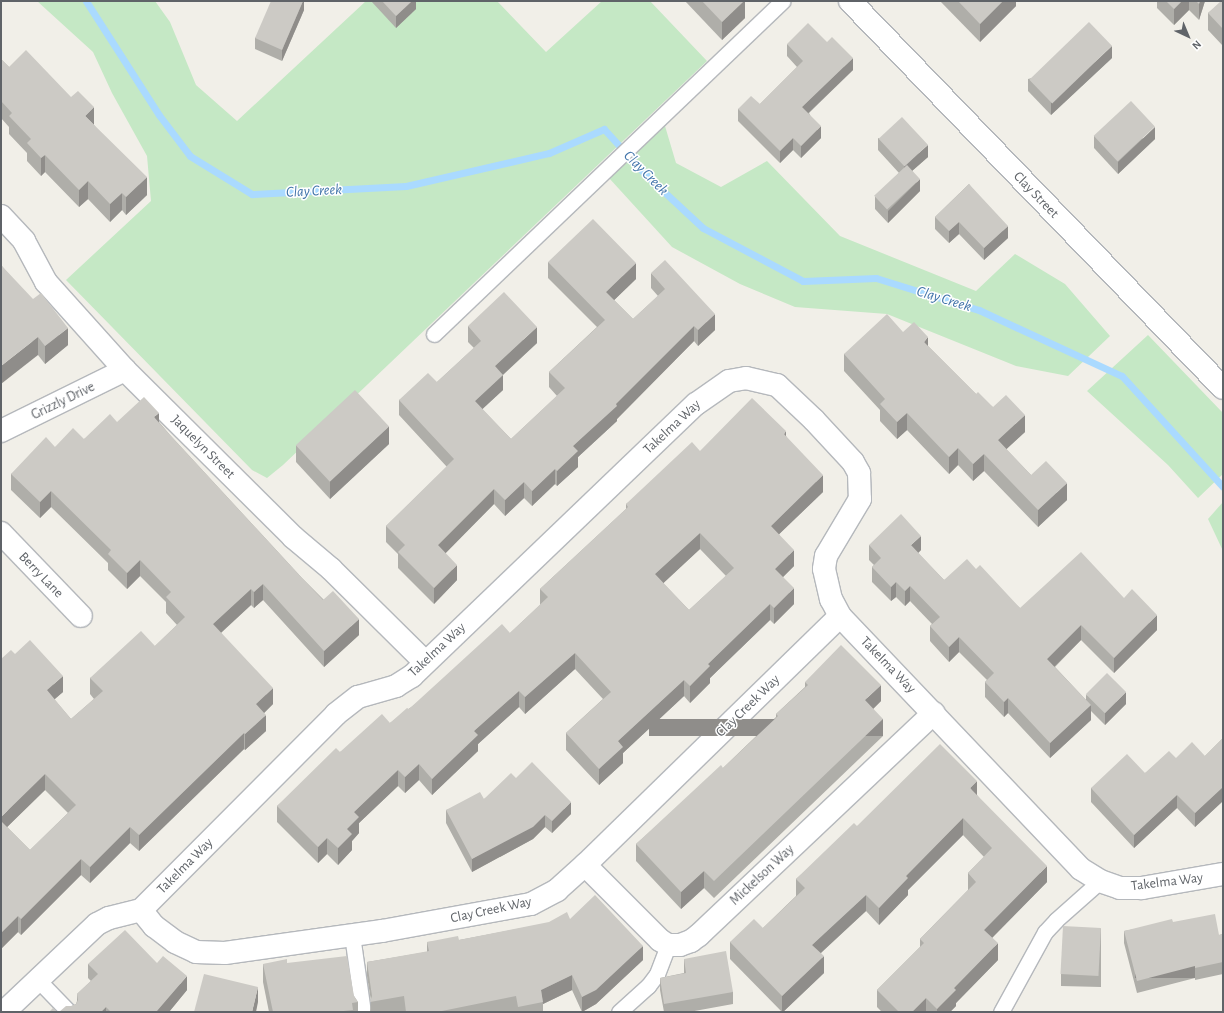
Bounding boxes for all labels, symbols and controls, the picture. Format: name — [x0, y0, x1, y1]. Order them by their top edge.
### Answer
north arrow — [1168, 16, 1208, 56]
text: N — [1190, 38, 1203, 52]
water label: Clay Creek — [620, 147, 672, 199]
street label: Clay Street — [1010, 168, 1062, 222]
water label: Clay Creek — [285, 181, 343, 201]
water label: Clay Creek — [914, 282, 974, 316]
street label: Grizzly Drive — [29, 378, 97, 424]
street label: Takelma Way — [640, 396, 704, 458]
street label: Jaquelyn Street — [168, 412, 238, 482]
street label: Berry Lane — [15, 549, 67, 601]
street label: Takelma Way — [405, 619, 469, 681]
street label: Takelma Way — [857, 633, 919, 697]
street label: Clay Creek Way — [713, 671, 783, 741]
street label: Takelma Way — [153, 834, 217, 898]
street label: Mickelson Way — [727, 841, 797, 909]
street label: Takelma Way — [1130, 869, 1204, 895]
street label: Clay Creek Way — [449, 893, 533, 927]

